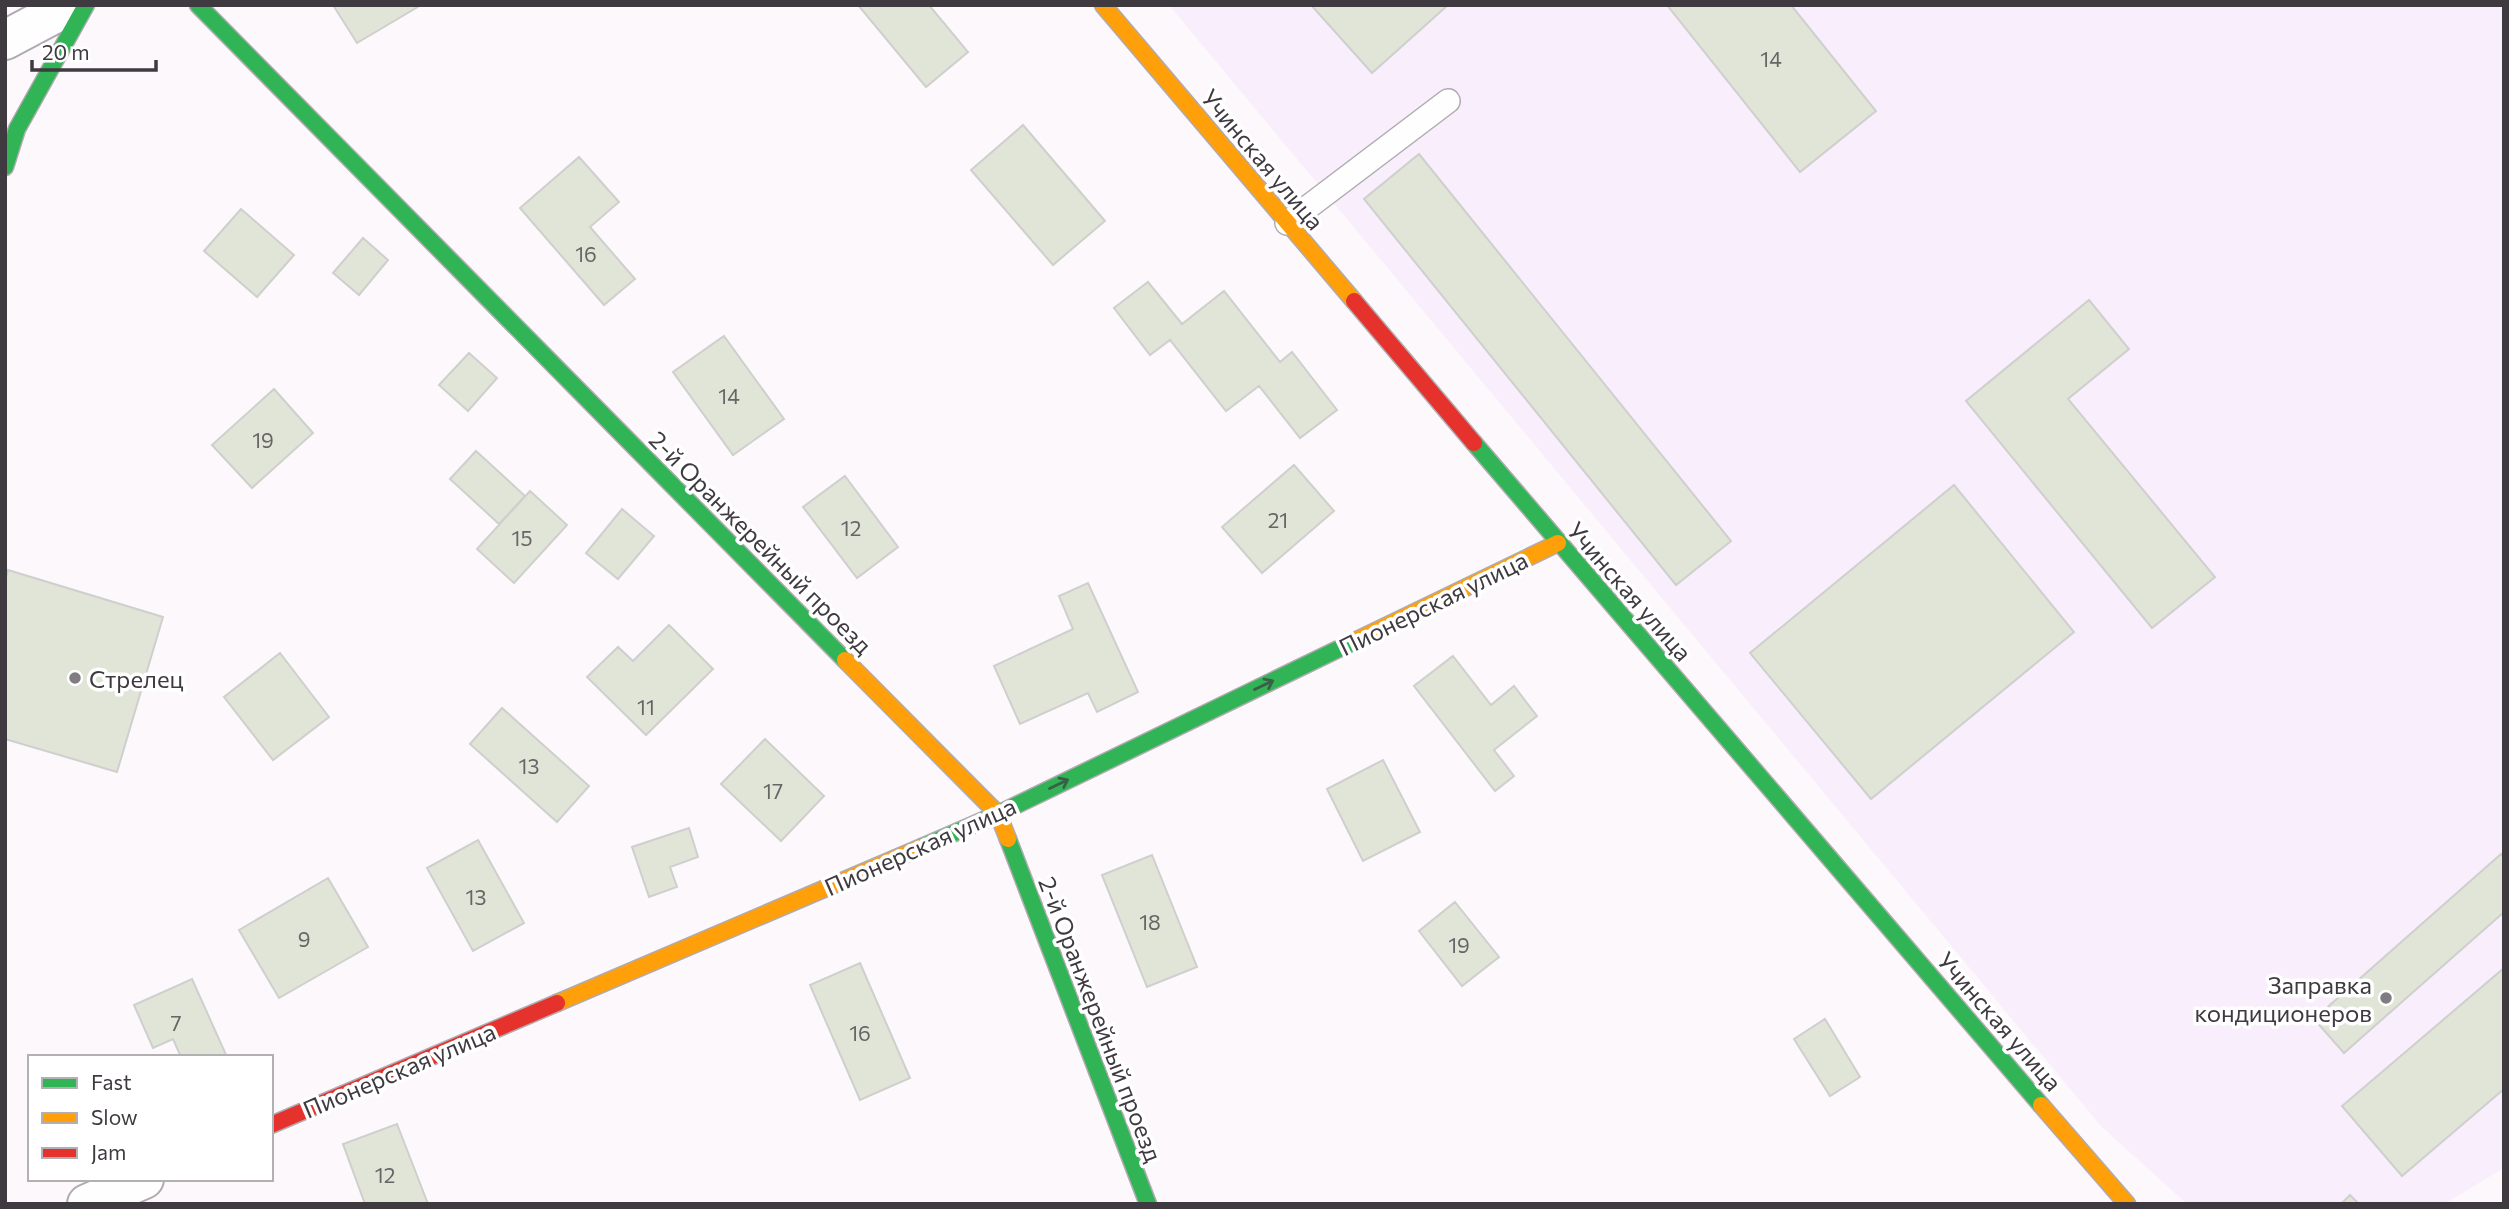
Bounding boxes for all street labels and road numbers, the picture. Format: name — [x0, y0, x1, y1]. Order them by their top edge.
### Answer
street label: Учинская улица — [1196, 83, 1330, 235]
street label: 2-й Оранжерейный проезд — [644, 425, 878, 659]
street label: Учинская улица — [1562, 515, 1698, 667]
street label: Пионерская улица — [1334, 545, 1532, 661]
street label: Пионерская улица — [820, 791, 1020, 901]
street label: 2-й Оранжерейный проезд — [1033, 872, 1169, 1166]
street label: Учинская улица — [1932, 945, 2068, 1097]
street label: Пионерская улица — [298, 1016, 500, 1124]

